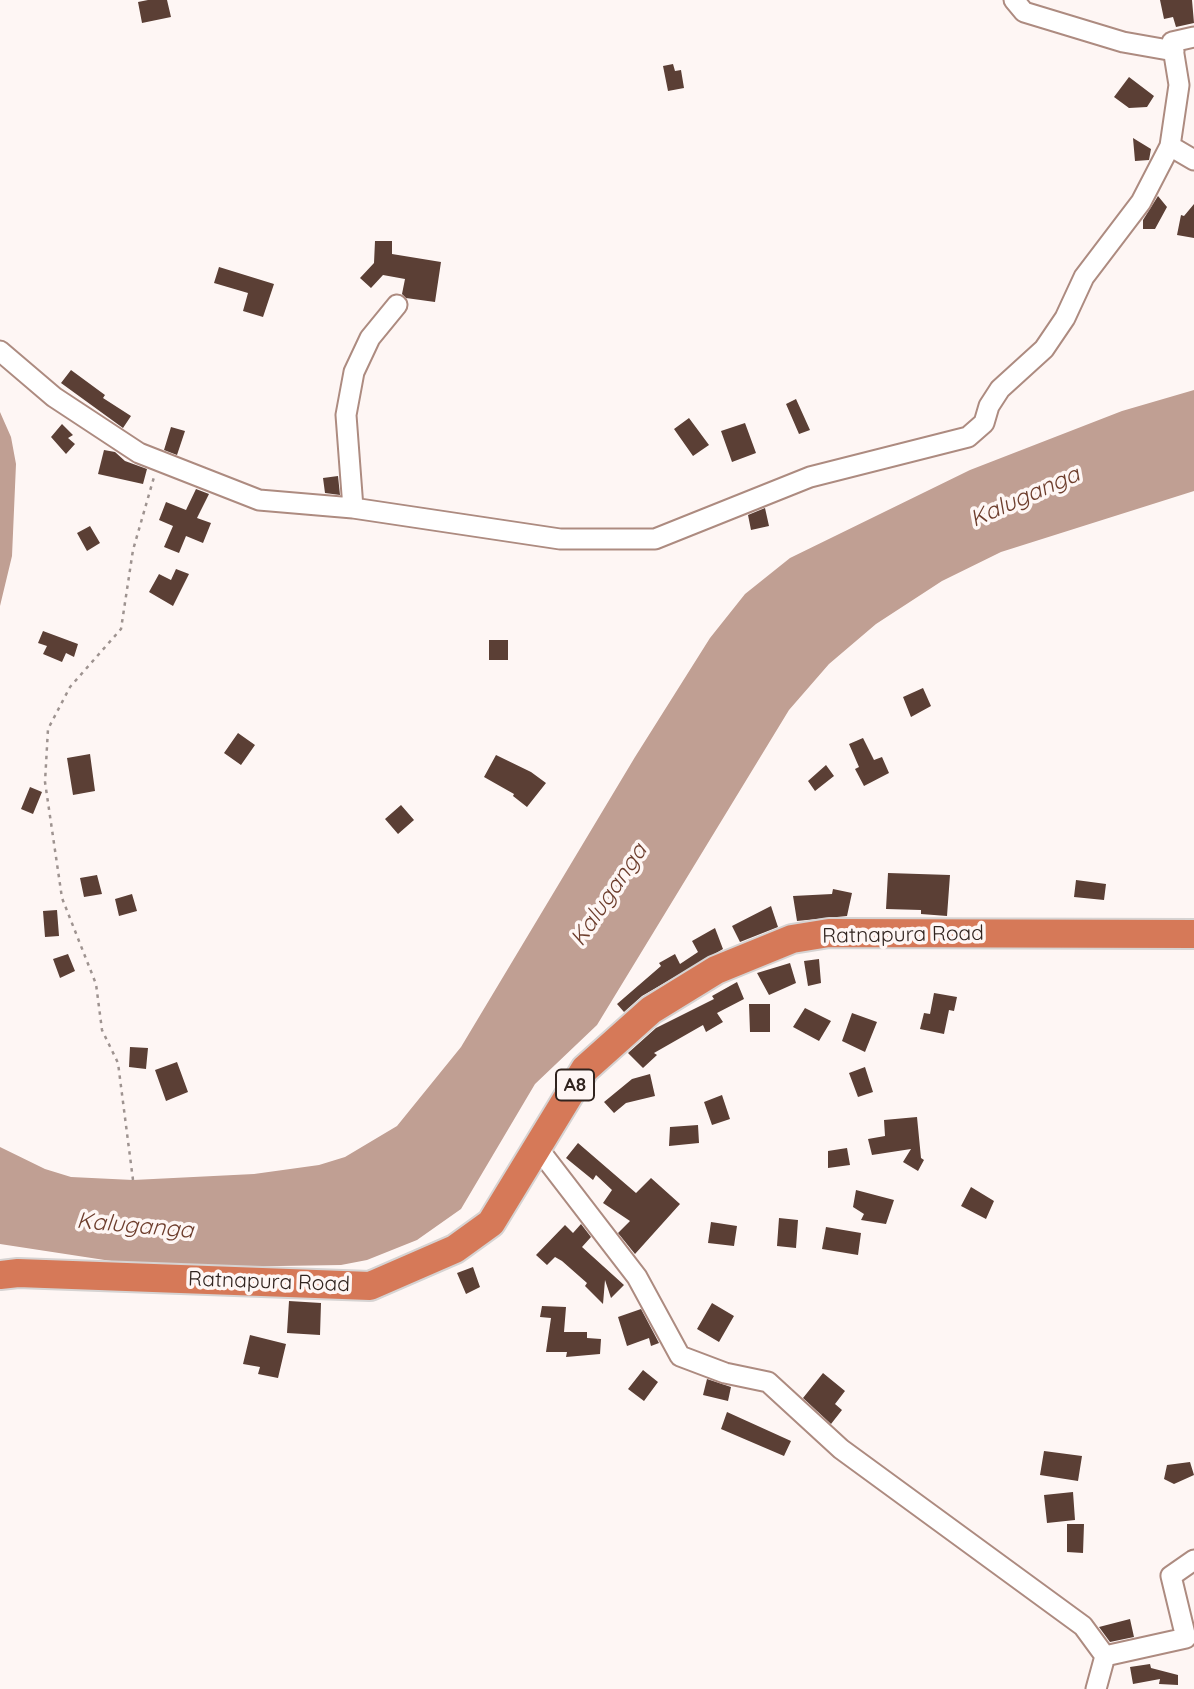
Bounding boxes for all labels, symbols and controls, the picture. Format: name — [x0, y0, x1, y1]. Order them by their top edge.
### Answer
water label: Kaluganga — [966, 461, 1084, 533]
water label: Kaluganga — [565, 839, 653, 951]
street label: Ratnapura Road — [822, 921, 984, 949]
road number: A8 — [556, 1070, 594, 1100]
water label: Kaluganga — [75, 1207, 195, 1245]
street label: Ratnapura Road — [188, 1267, 350, 1297]

